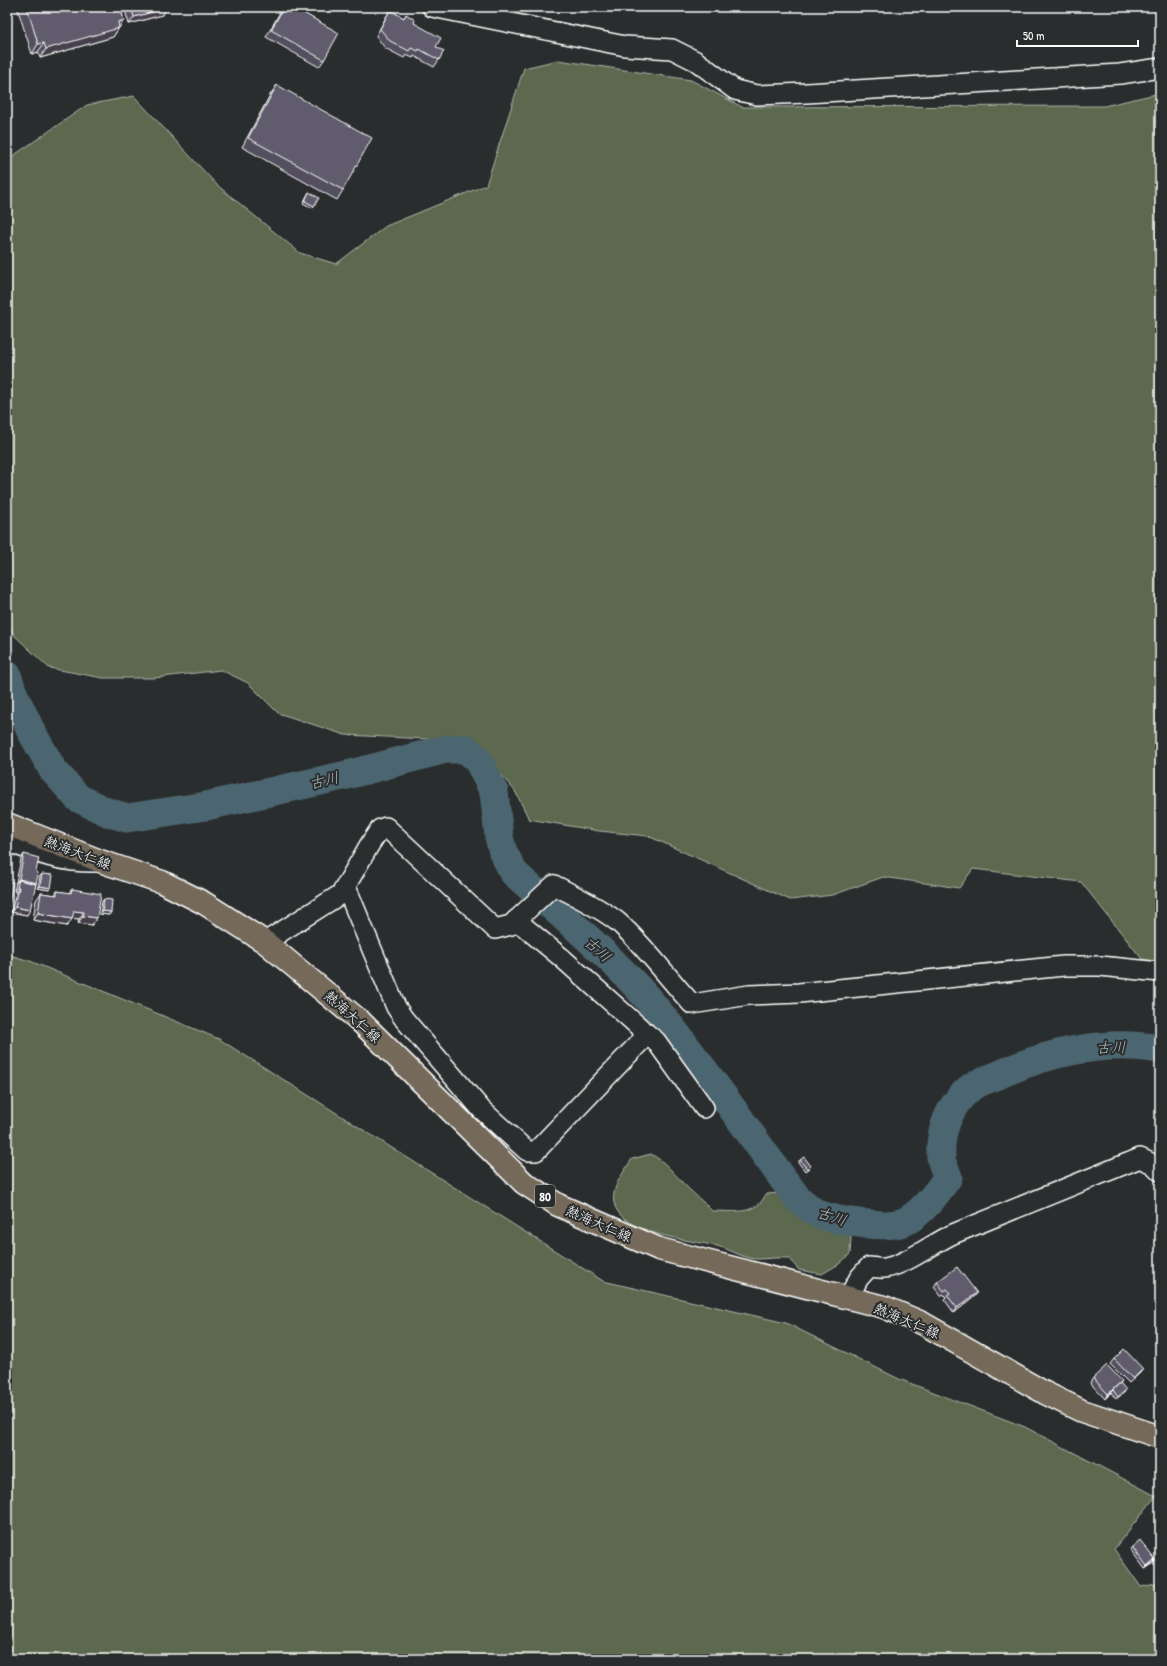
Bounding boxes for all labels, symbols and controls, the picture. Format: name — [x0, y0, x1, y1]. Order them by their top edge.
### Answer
scale bar — [1017, 22, 1138, 48]
text: 50 m — [1023, 27, 1044, 44]
water label: 古川 — [307, 766, 341, 794]
street label: 熱海大仁線 — [42, 831, 114, 873]
water label: 古川 — [580, 931, 616, 967]
street label: 熱海大仁線 — [321, 986, 385, 1046]
water label: 古川 — [1096, 1036, 1126, 1058]
road number: 80 — [535, 1185, 555, 1207]
street label: 熱海大仁線 — [563, 1200, 635, 1246]
water label: 古川 — [814, 1201, 850, 1231]
street label: 熱海大仁線 — [871, 1298, 943, 1342]

